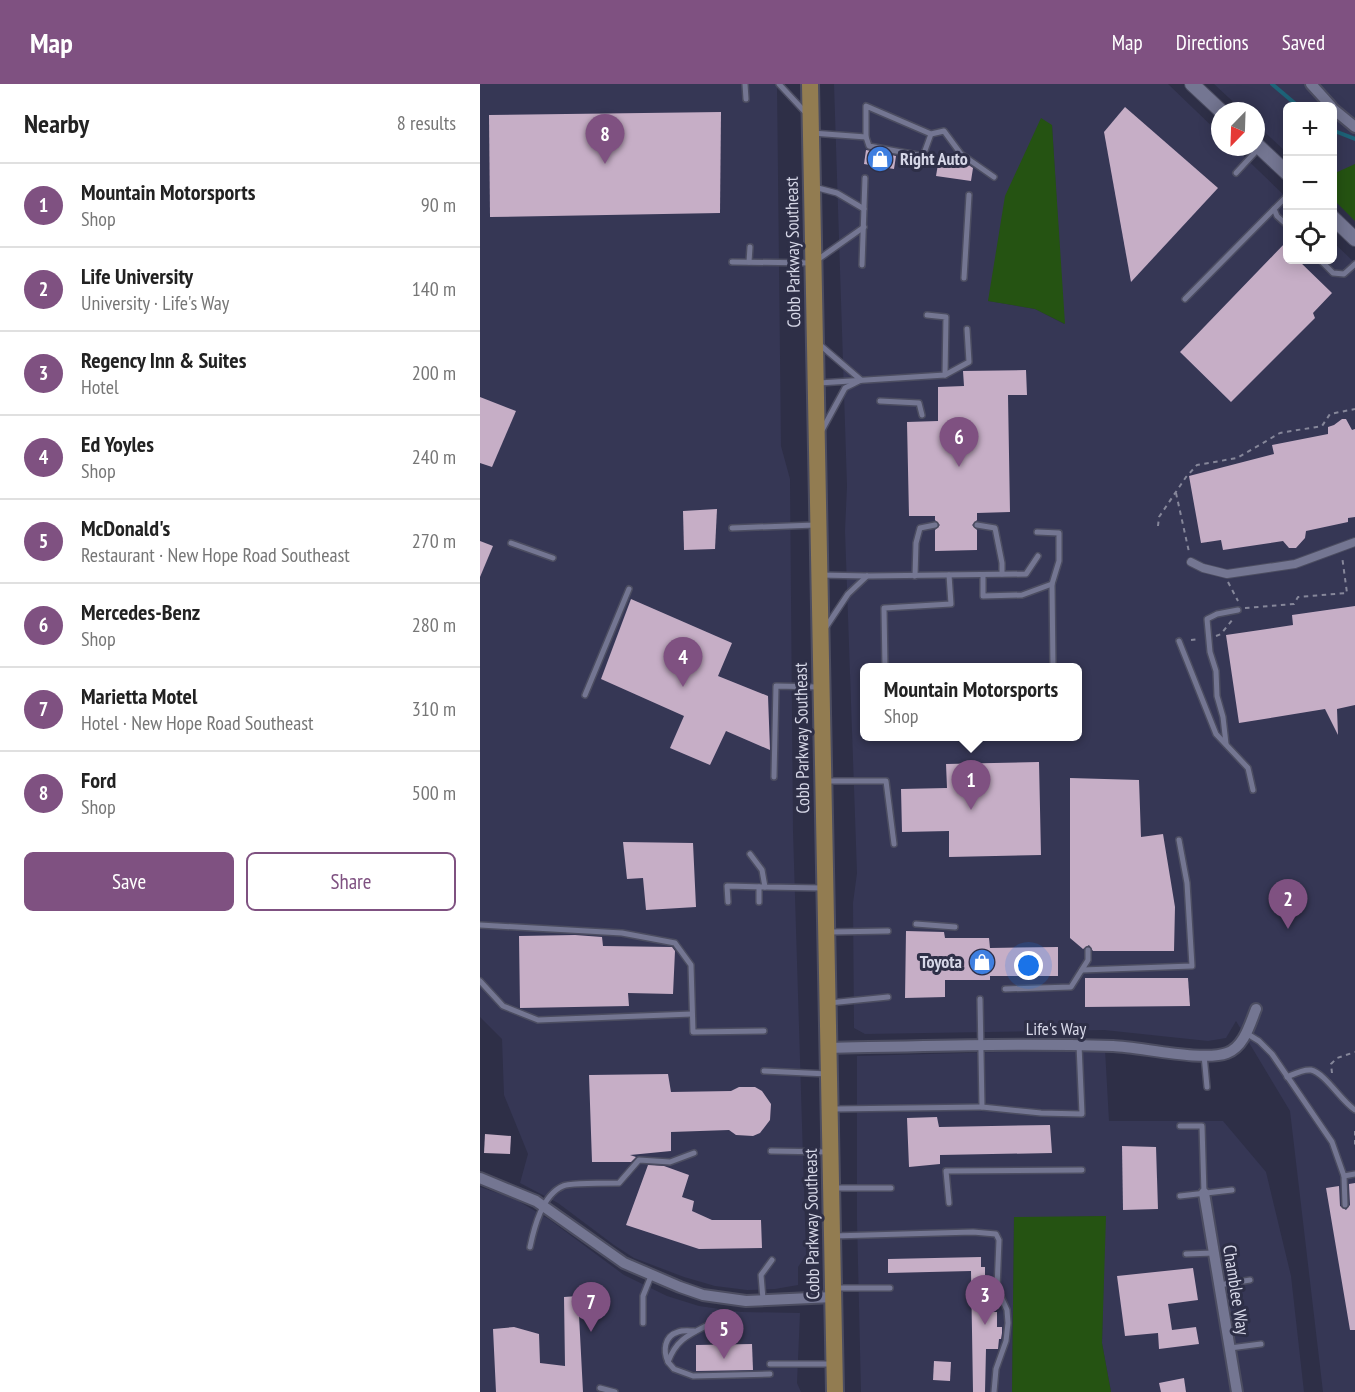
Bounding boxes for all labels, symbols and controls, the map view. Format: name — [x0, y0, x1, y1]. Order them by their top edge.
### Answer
text: Map — [30, 24, 73, 61]
text: Map — [1112, 29, 1143, 56]
text: Directions — [1176, 29, 1249, 56]
text: Saved — [1282, 29, 1325, 56]
north arrow — [1211, 102, 1265, 156]
map controls — [1283, 102, 1337, 264]
button: + — [1283, 102, 1337, 156]
text: Nearby — [24, 107, 89, 140]
text: 8 results — [397, 110, 456, 136]
pin: 8 — [586, 115, 624, 164]
shop icon: Right Auto — [865, 144, 895, 174]
place label: Right Auto — [900, 147, 968, 170]
button: − — [1283, 156, 1337, 210]
street label: Cobb Parkway Southeast — [780, 176, 805, 328]
text: Mountain Motorsports — [81, 178, 255, 206]
text: 1 — [39, 192, 48, 218]
text: 90 m — [421, 192, 456, 218]
text: Shop — [81, 206, 116, 232]
button: locate — [1283, 210, 1337, 264]
text: Life University — [81, 262, 193, 290]
text: 2 — [39, 276, 48, 302]
text: 140 m — [412, 276, 456, 302]
text: University · Life's Way — [81, 290, 229, 316]
text: Regency Inn & Suites — [81, 346, 246, 374]
text: 3 — [39, 360, 48, 386]
text: 200 m — [412, 360, 456, 386]
text: Hotel — [81, 374, 119, 400]
pin: 6 — [940, 418, 978, 467]
text: Ed Yoyles — [81, 430, 154, 458]
text: 4 — [39, 444, 48, 470]
text: 240 m — [412, 444, 456, 470]
text: Shop — [81, 458, 116, 484]
text: McDonald's — [81, 514, 170, 542]
text: 5 — [39, 528, 48, 554]
text: 270 m — [412, 528, 456, 554]
text: Restaurant · New Hope Road Southeast — [81, 542, 350, 568]
text: Mercedes-Benz — [81, 598, 200, 626]
text: 6 — [39, 612, 48, 638]
text: 280 m — [412, 612, 456, 638]
text: Shop — [81, 626, 116, 652]
pin: 4 — [664, 638, 702, 687]
street label: Cobb Parkway Southeast — [789, 662, 814, 814]
popup — [860, 663, 1082, 741]
text: Mountain Motorsports — [884, 675, 1058, 703]
text: Marietta Motel — [81, 682, 197, 710]
text: 7 — [39, 696, 48, 722]
text: 310 m — [412, 696, 456, 722]
text: Shop — [884, 703, 919, 729]
text: Hotel · New Hope Road Southeast — [81, 710, 314, 736]
pin: 1 — [952, 760, 990, 810]
text: Ford — [81, 766, 116, 794]
text: 8 — [39, 780, 48, 806]
text: 500 m — [412, 780, 456, 806]
text: Shop — [81, 794, 116, 820]
button: Save — [24, 852, 234, 911]
button: Share — [246, 852, 456, 911]
pin: 2 — [1268, 880, 1308, 929]
shop icon: Toyota — [967, 947, 997, 977]
place label: Toyota — [920, 950, 962, 973]
your location — [1014, 951, 1043, 980]
street label: Life's Way — [1026, 1017, 1086, 1040]
street label: Cobb Parkway Southeast — [799, 1148, 824, 1300]
street label: Chamblee Way — [1218, 1243, 1255, 1337]
pin: 3 — [966, 1276, 1004, 1325]
pin: 7 — [572, 1282, 610, 1332]
pin: 5 — [704, 1310, 744, 1359]

